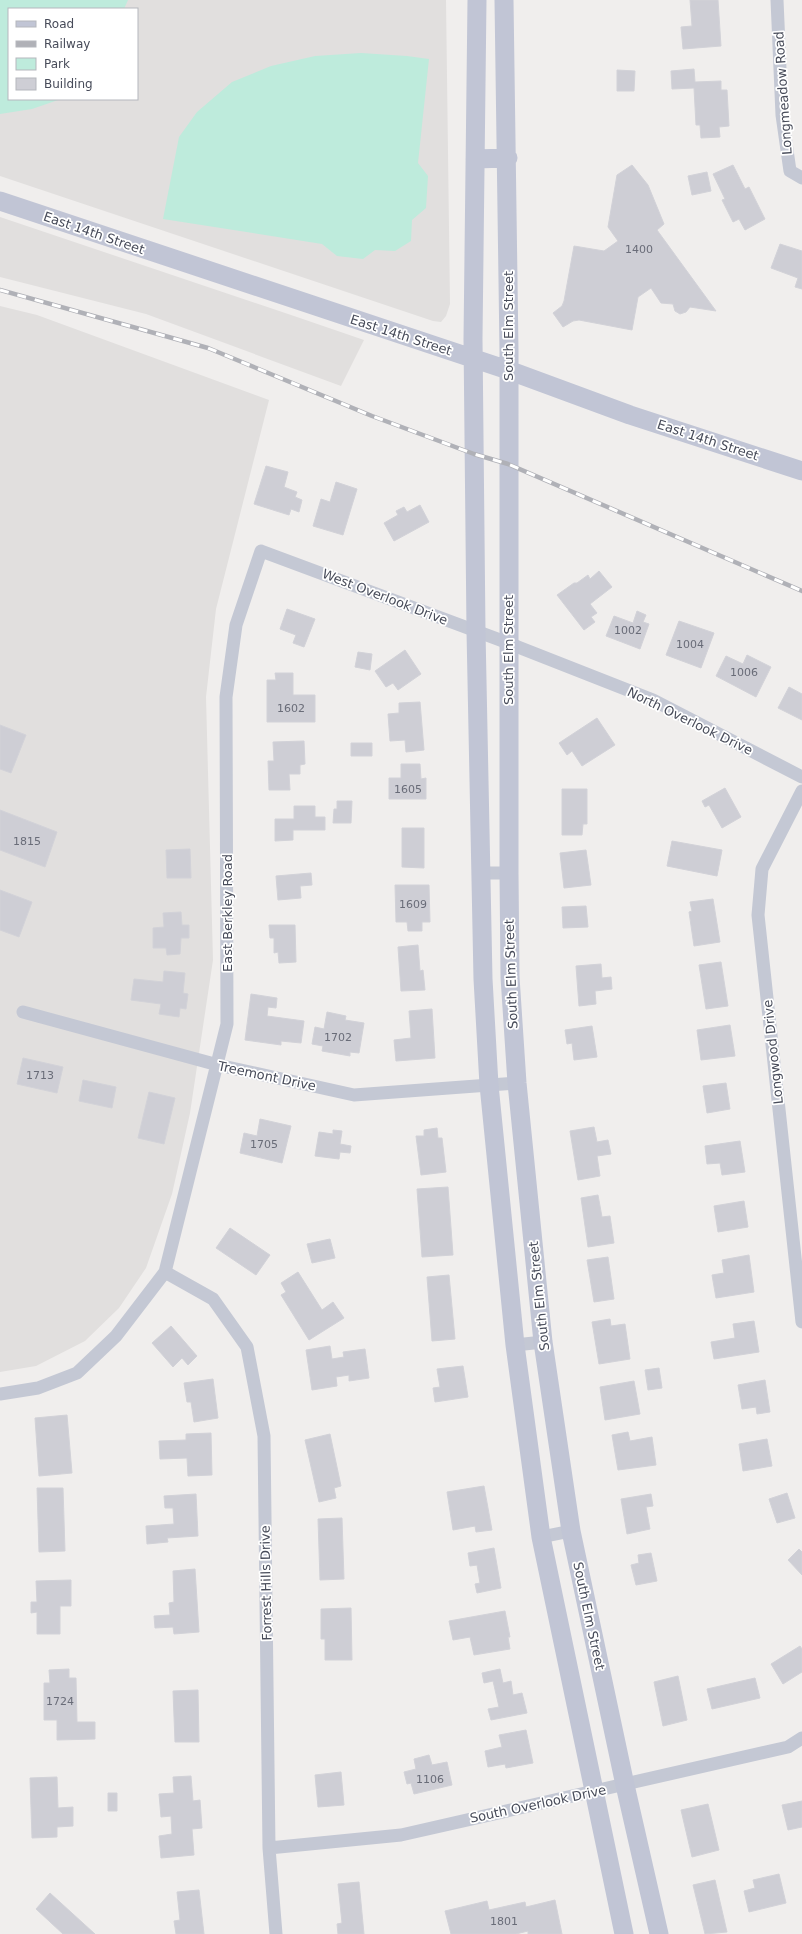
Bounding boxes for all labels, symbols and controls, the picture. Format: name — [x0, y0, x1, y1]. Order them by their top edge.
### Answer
legend — [8, 8, 138, 100]
text: Road — [44, 17, 74, 31]
street label: Longmeadow Road — [771, 31, 795, 155]
text: Railway — [44, 37, 90, 51]
text: Park — [44, 57, 70, 71]
text: Building — [44, 77, 93, 91]
street label: East 14th Street — [42, 209, 146, 257]
house number: 1400 — [625, 243, 653, 256]
street label: South Elm Street — [501, 271, 516, 381]
street label: East 14th Street — [348, 312, 454, 358]
street label: East 14th Street — [655, 417, 761, 463]
street label: West Overlook Drive — [320, 566, 450, 628]
street label: South Elm Street — [501, 595, 516, 705]
house number: 1002 — [614, 624, 642, 637]
house number: 1004 — [676, 638, 704, 651]
house number: 1006 — [730, 666, 758, 679]
street label: North Overlook Drive — [625, 684, 755, 758]
house number: 1602 — [277, 702, 305, 715]
house number: 1605 — [394, 783, 422, 796]
house number: 1815 — [13, 835, 41, 848]
street label: East Berkley Road — [220, 854, 235, 972]
house number: 1609 — [399, 898, 427, 911]
street label: South Elm Street — [502, 919, 520, 1029]
street label: Longwood Drive — [760, 999, 786, 1105]
house number: 1702 — [324, 1031, 352, 1044]
street label: Treemont Drive — [216, 1058, 317, 1094]
house number: 1713 — [26, 1069, 54, 1082]
house number: 1705 — [250, 1138, 278, 1151]
street label: South Elm Street — [526, 1240, 552, 1352]
street label: Forrest Hills Drive — [257, 1525, 275, 1641]
street label: South Elm Street — [570, 1561, 608, 1671]
house number: 1724 — [46, 1695, 74, 1708]
house number: 1106 — [416, 1773, 444, 1786]
street label: South Overlook Drive — [468, 1782, 608, 1826]
house number: 1801 — [490, 1915, 518, 1928]

